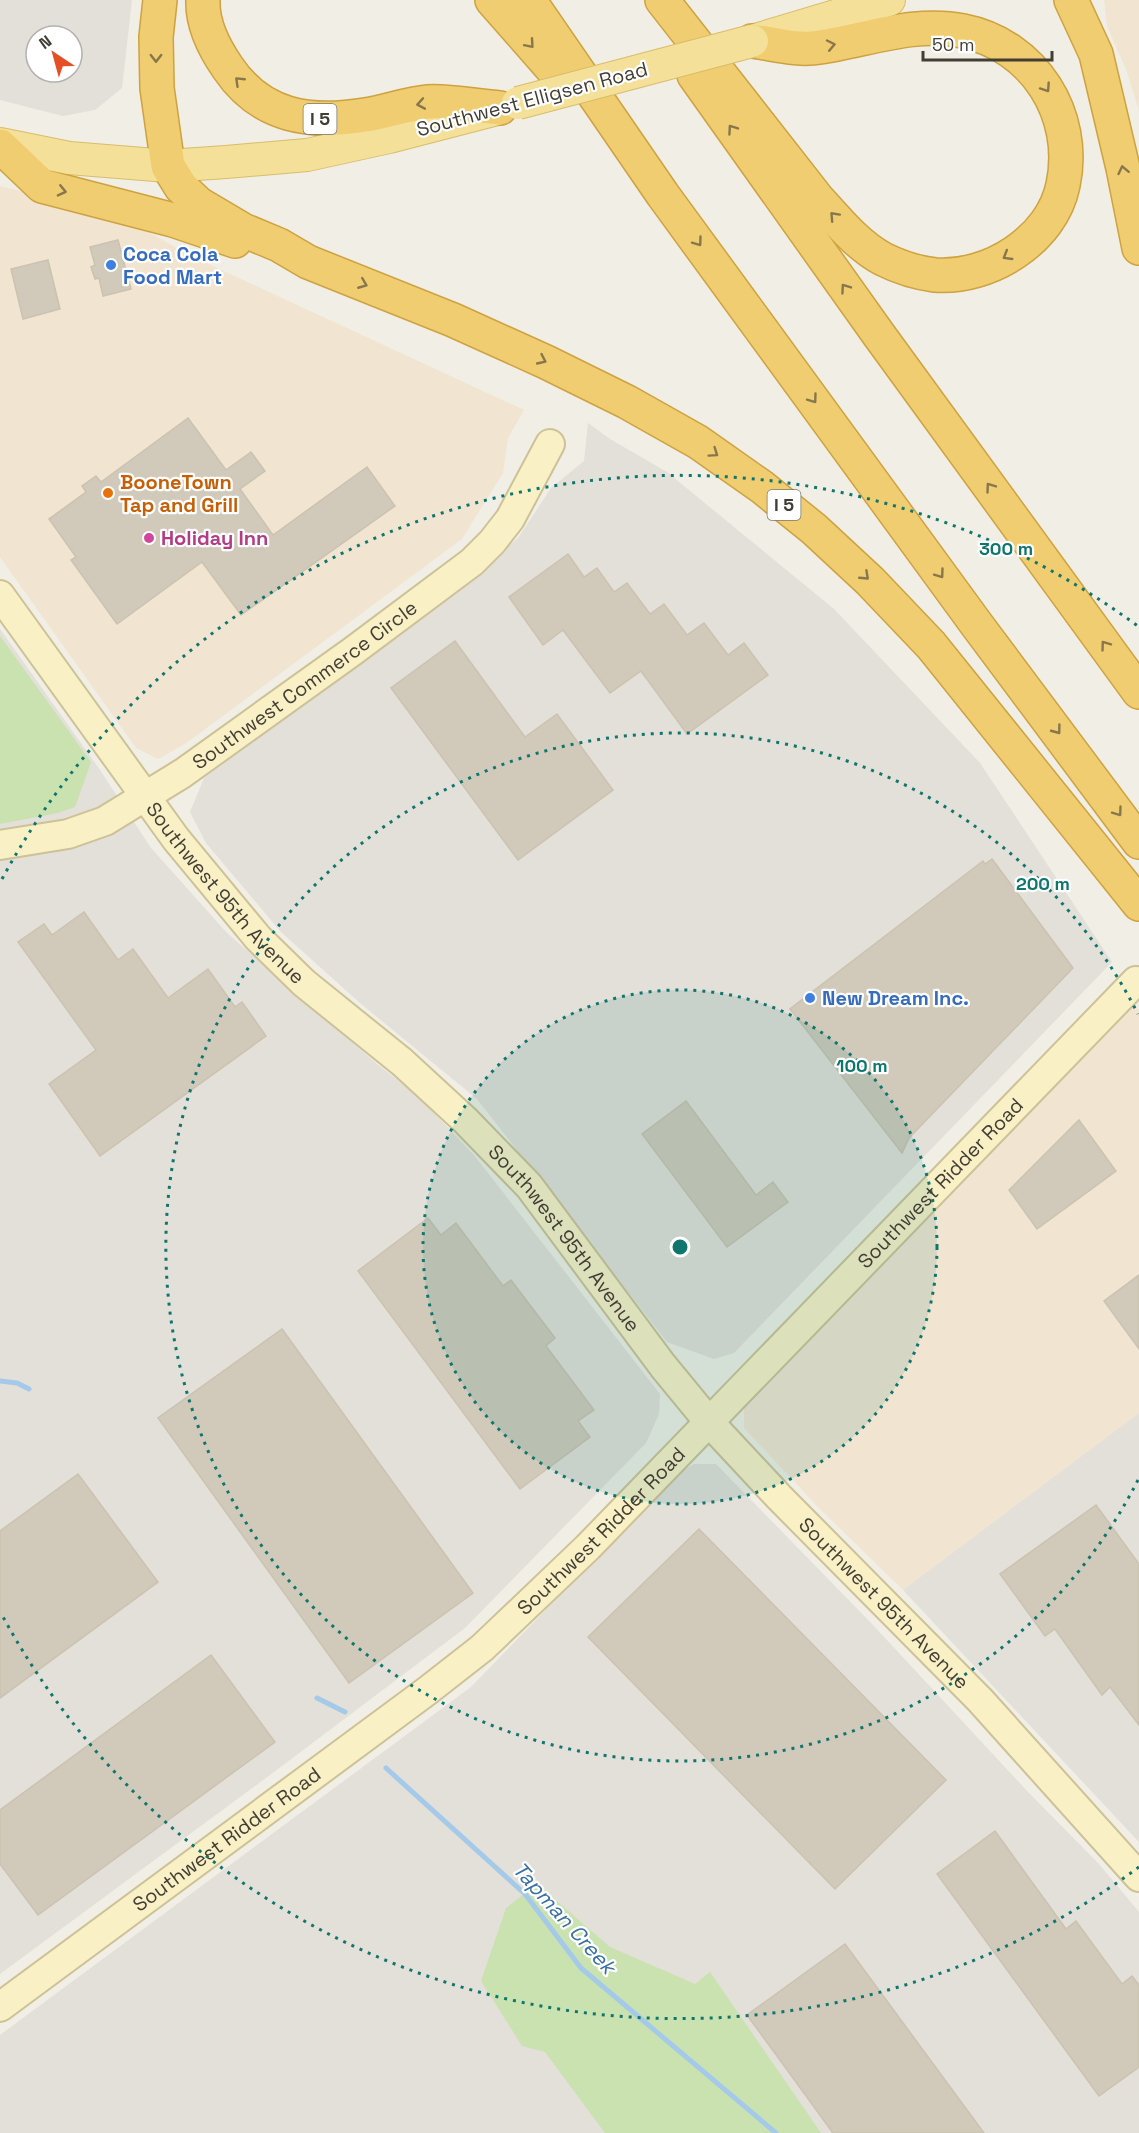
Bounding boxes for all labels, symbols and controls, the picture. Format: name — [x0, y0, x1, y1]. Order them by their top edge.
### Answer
north arrow — [24, 24, 84, 84]
scale bar — [923, 24, 1052, 62]
text: N — [35, 31, 56, 54]
text: 50 m — [932, 33, 974, 56]
one-way arrow — [523, 37, 534, 48]
one-way arrow — [826, 39, 836, 52]
one-way arrow — [150, 54, 163, 63]
street label: Southwest Elligsen Road — [414, 56, 650, 142]
one-way arrow — [236, 77, 246, 88]
one-way arrow — [1039, 81, 1050, 92]
one-way arrow — [417, 97, 426, 109]
road number: I 5 — [304, 104, 336, 134]
one-way arrow — [728, 124, 739, 135]
one-way arrow — [1118, 165, 1131, 175]
one-way arrow — [57, 184, 67, 197]
one-way arrow — [830, 212, 841, 223]
one-way arrow — [690, 235, 701, 246]
place label: Coca Cola Food Mart — [123, 241, 222, 290]
one-way arrow — [1003, 249, 1013, 261]
marker: Coca Cola Food Mart — [104, 258, 118, 272]
one-way arrow — [356, 277, 367, 289]
one-way arrow — [841, 283, 852, 294]
one-way arrow — [536, 353, 547, 365]
one-way arrow — [806, 393, 817, 404]
one-way arrow — [707, 445, 718, 456]
place label: BooneTown Tap and Grill — [120, 469, 238, 518]
one-way arrow — [986, 483, 997, 494]
marker: BooneTown Tap and Grill — [101, 486, 115, 500]
road number: I 5 — [768, 490, 800, 520]
place label: Holiday Inn — [161, 525, 268, 551]
marker: Holiday Inn — [142, 531, 156, 545]
text: 300 m — [979, 537, 1033, 560]
one-way arrow — [933, 567, 944, 578]
one-way arrow — [857, 568, 868, 579]
street label: Southwest Commerce Circle — [187, 594, 422, 775]
one-way arrow — [1101, 640, 1112, 651]
one-way arrow — [1049, 723, 1060, 734]
street label: Southwest 95th Avenue — [140, 797, 310, 990]
one-way arrow — [1111, 806, 1122, 817]
text: 200 m — [1016, 872, 1070, 895]
place label: New Dream Inc. — [822, 985, 969, 1011]
marker: New Dream Inc. — [803, 991, 817, 1005]
text: 100 m — [836, 1054, 888, 1077]
street label: Southwest Ridder Road — [852, 1092, 1029, 1274]
street label: Southwest 95th Avenue — [483, 1139, 646, 1337]
centre of rings — [670, 1237, 690, 1257]
street label: Southwest Ridder Road — [512, 1441, 691, 1621]
street label: Southwest 95th Avenue — [793, 1512, 975, 1695]
street label: Southwest Ridder Road — [127, 1761, 326, 1917]
water label: Tapman Creek — [507, 1856, 624, 1981]

